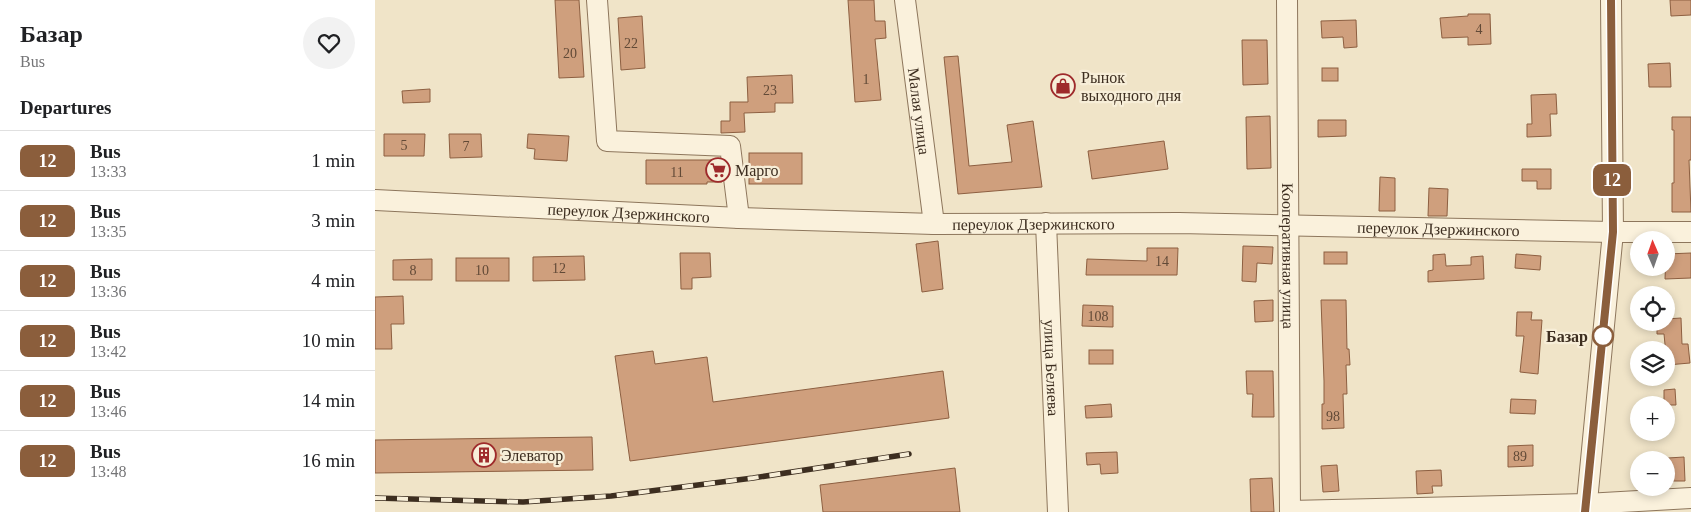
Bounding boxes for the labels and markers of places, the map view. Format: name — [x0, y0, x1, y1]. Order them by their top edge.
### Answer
place label: Рынок выходного дня — [1081, 69, 1182, 105]
shop icon: Рынок выходного дня — [1050, 73, 1076, 99]
supermarket icon: Марго — [705, 157, 731, 183]
place label: Марго — [735, 162, 779, 180]
marker: Базар — [1592, 325, 1614, 347]
place label: Базар — [1546, 328, 1588, 346]
building icon: Элеватор — [471, 442, 497, 468]
place label: Элеватор — [501, 447, 563, 465]

